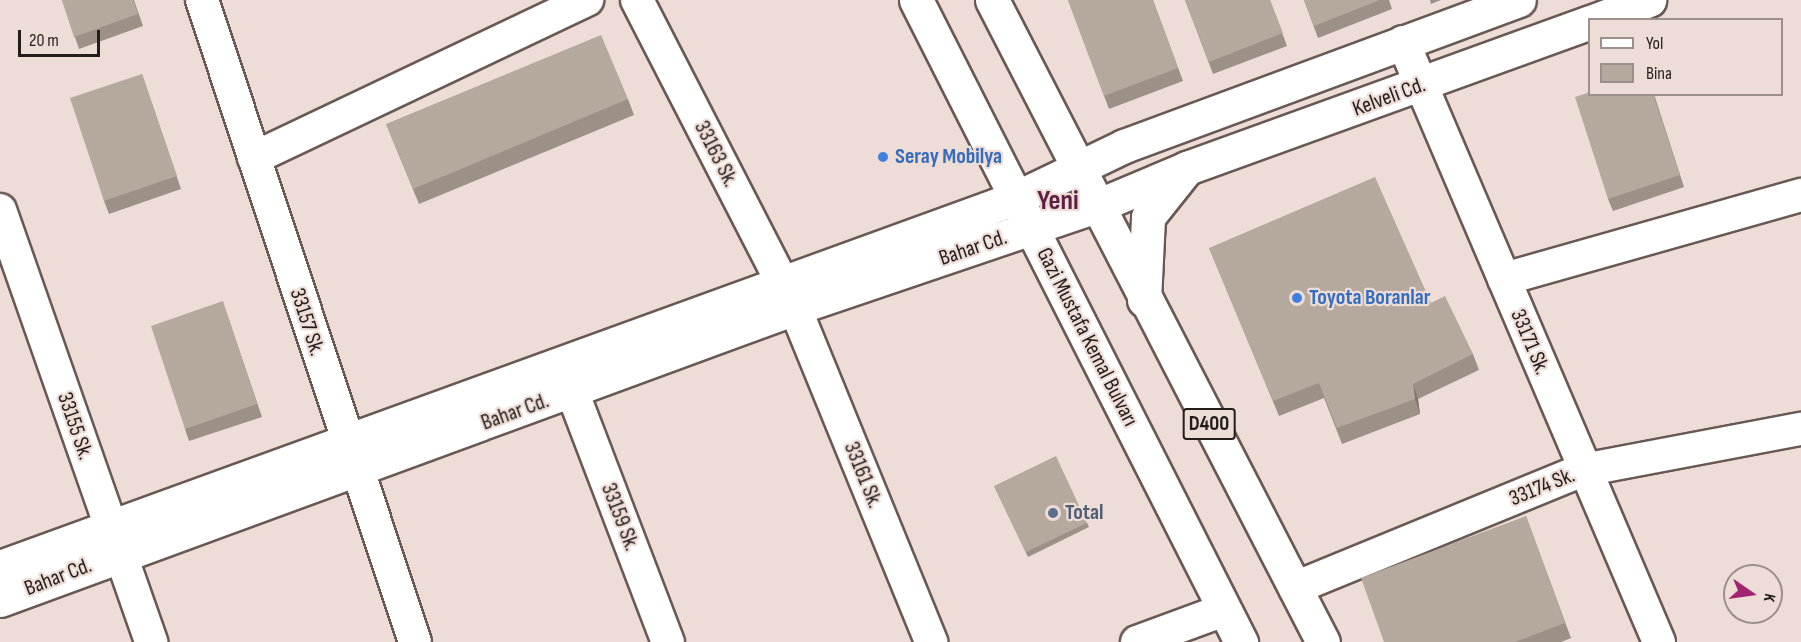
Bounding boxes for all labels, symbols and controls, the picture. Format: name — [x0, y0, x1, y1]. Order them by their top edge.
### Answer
scale bar — [21, 18, 104, 56]
legend — [1588, 18, 1783, 96]
text: 20 m — [29, 30, 59, 51]
text: Yol — [1646, 33, 1663, 54]
text: Bina — [1646, 63, 1672, 84]
street label: Kelveli Cd. — [1349, 72, 1429, 122]
street label: 33163 Sk. — [688, 117, 744, 191]
place label: Seray Mobilya — [895, 144, 1002, 170]
marker: Seray Mobilya — [876, 150, 890, 164]
district label: Yeni — [1037, 184, 1079, 218]
street label: Bahar Cd. — [936, 224, 1010, 272]
street label: Gazi Mustafa Kemal Bulvarı — [1031, 243, 1143, 431]
street label: 33157 Sk. — [284, 285, 330, 359]
place label: Toyota Boranlar — [1309, 285, 1431, 311]
marker: Toyota Boranlar — [1290, 291, 1304, 305]
street label: 33171 Sk. — [1505, 305, 1555, 379]
street label: Bahar Cd. — [478, 388, 552, 436]
street label: 33155 Sk. — [51, 389, 99, 463]
road number: D400 — [1182, 406, 1236, 442]
street label: 33161 Sk. — [838, 438, 888, 512]
street label: 33174 Sk. — [1505, 462, 1579, 512]
street label: 33159 Sk. — [595, 479, 645, 555]
place label: Total — [1065, 500, 1104, 526]
marker: Total — [1046, 506, 1060, 520]
street label: Bahar Cd. — [21, 552, 95, 602]
north arrow — [1723, 564, 1783, 624]
text: K — [1759, 592, 1779, 604]

